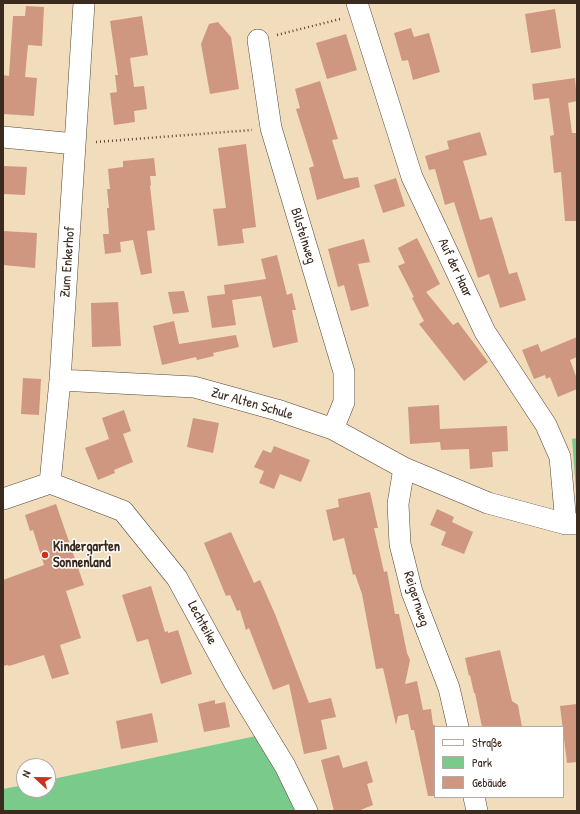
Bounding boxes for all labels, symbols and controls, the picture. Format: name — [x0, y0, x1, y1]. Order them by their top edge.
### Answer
street label: Bilsteinweg — [287, 206, 319, 266]
street label: Zum Enkerhof — [57, 226, 79, 298]
street label: Auf der Haar — [434, 236, 476, 300]
street label: Zur Alten Schule — [209, 384, 295, 424]
place label: Kindergarten Sonnenland — [53, 539, 120, 572]
marker: Kindergarten Sonnenland — [40, 550, 50, 560]
street label: Reigernweg — [399, 569, 433, 629]
street label: Lechteike — [184, 598, 220, 648]
legend — [434, 726, 564, 798]
text: Straße — [472, 734, 502, 751]
text: Park — [472, 754, 492, 771]
north arrow — [16, 758, 56, 798]
text: N — [18, 769, 33, 779]
text: Gebäude — [472, 774, 506, 791]

